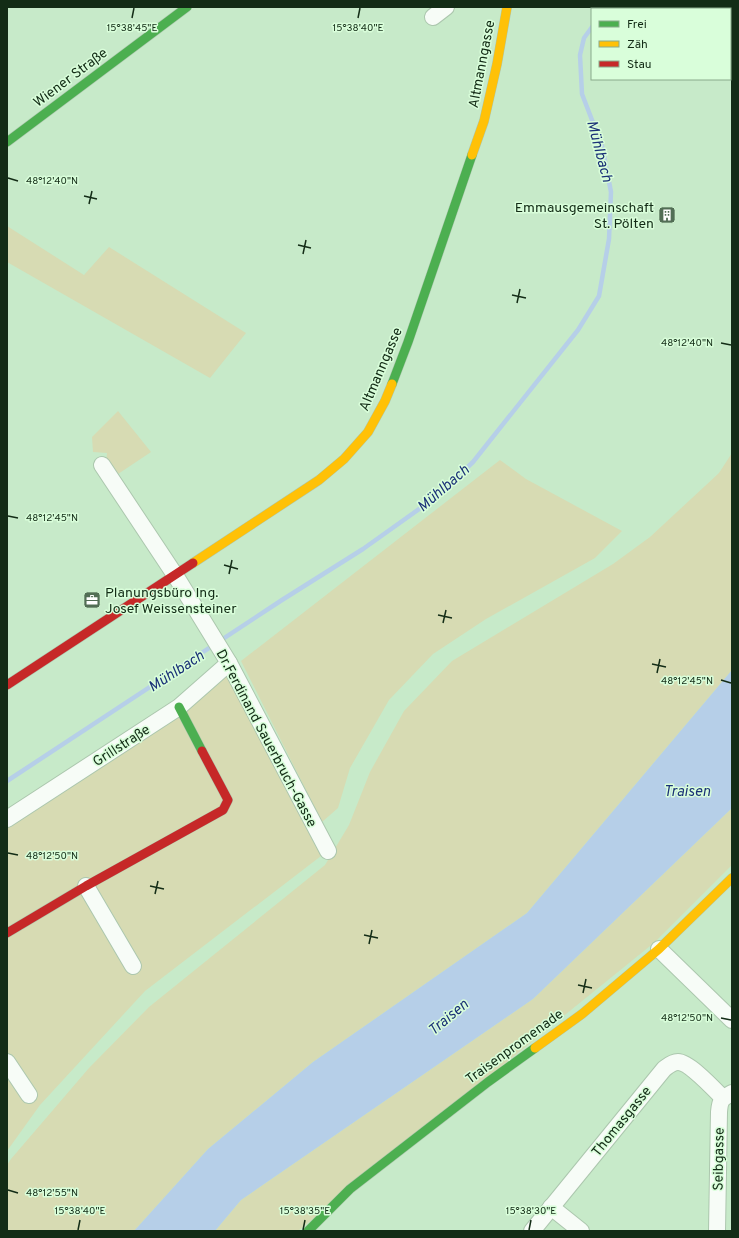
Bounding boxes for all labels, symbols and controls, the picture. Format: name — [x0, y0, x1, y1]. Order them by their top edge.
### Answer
legend — [591, 8, 731, 80]
text: Frei — [627, 17, 647, 33]
street label: Altmanngasse — [466, 19, 499, 110]
text: 15°38'45"E — [107, 22, 157, 35]
text: 15°38'40"E — [333, 22, 383, 35]
text: Zäh — [627, 37, 648, 53]
street label: Wiener Straße — [31, 45, 111, 112]
text: Stau — [627, 57, 652, 73]
water label: Mühlbach — [581, 118, 616, 184]
text: 48°12'40"N — [26, 175, 78, 188]
place label: Emmausgemeinschaft St. Pölten — [515, 200, 654, 233]
building icon: Emmausgemeinschaft St. Pölten — [657, 205, 677, 225]
street label: Altmanngasse — [356, 325, 407, 414]
text: 48°12'40"N — [661, 337, 713, 350]
water label: Mühlbach — [414, 461, 474, 517]
text: 48°12'45"N — [26, 512, 78, 525]
place label: Planungsbüro Ing. Josef Weissensteiner — [105, 585, 237, 618]
office icon: Planungsbüro Ing. Josef Weissensteiner — [82, 590, 102, 610]
water label: Mühlbach — [145, 647, 208, 697]
street label: Dr.Ferdinand Sauerbruch-Gasse — [211, 647, 320, 831]
text: 48°12'45"N — [661, 675, 713, 688]
street label: Grillstraße — [90, 721, 154, 771]
water label: Traisen — [664, 783, 710, 802]
text: 48°12'50"N — [26, 850, 78, 863]
water label: Traisen — [425, 996, 473, 1040]
street label: Traisenpromenade — [463, 1006, 567, 1088]
text: 48°12'50"N — [661, 1012, 713, 1025]
street label: Thomasgasse — [589, 1083, 656, 1161]
street label: Seibgasse — [710, 1127, 729, 1191]
text: 48°12'55"N — [26, 1187, 78, 1200]
text: 15°38'40"E — [55, 1205, 105, 1218]
text: 15°38'35"E — [280, 1205, 330, 1218]
text: 15°38'30"E — [506, 1205, 556, 1218]

